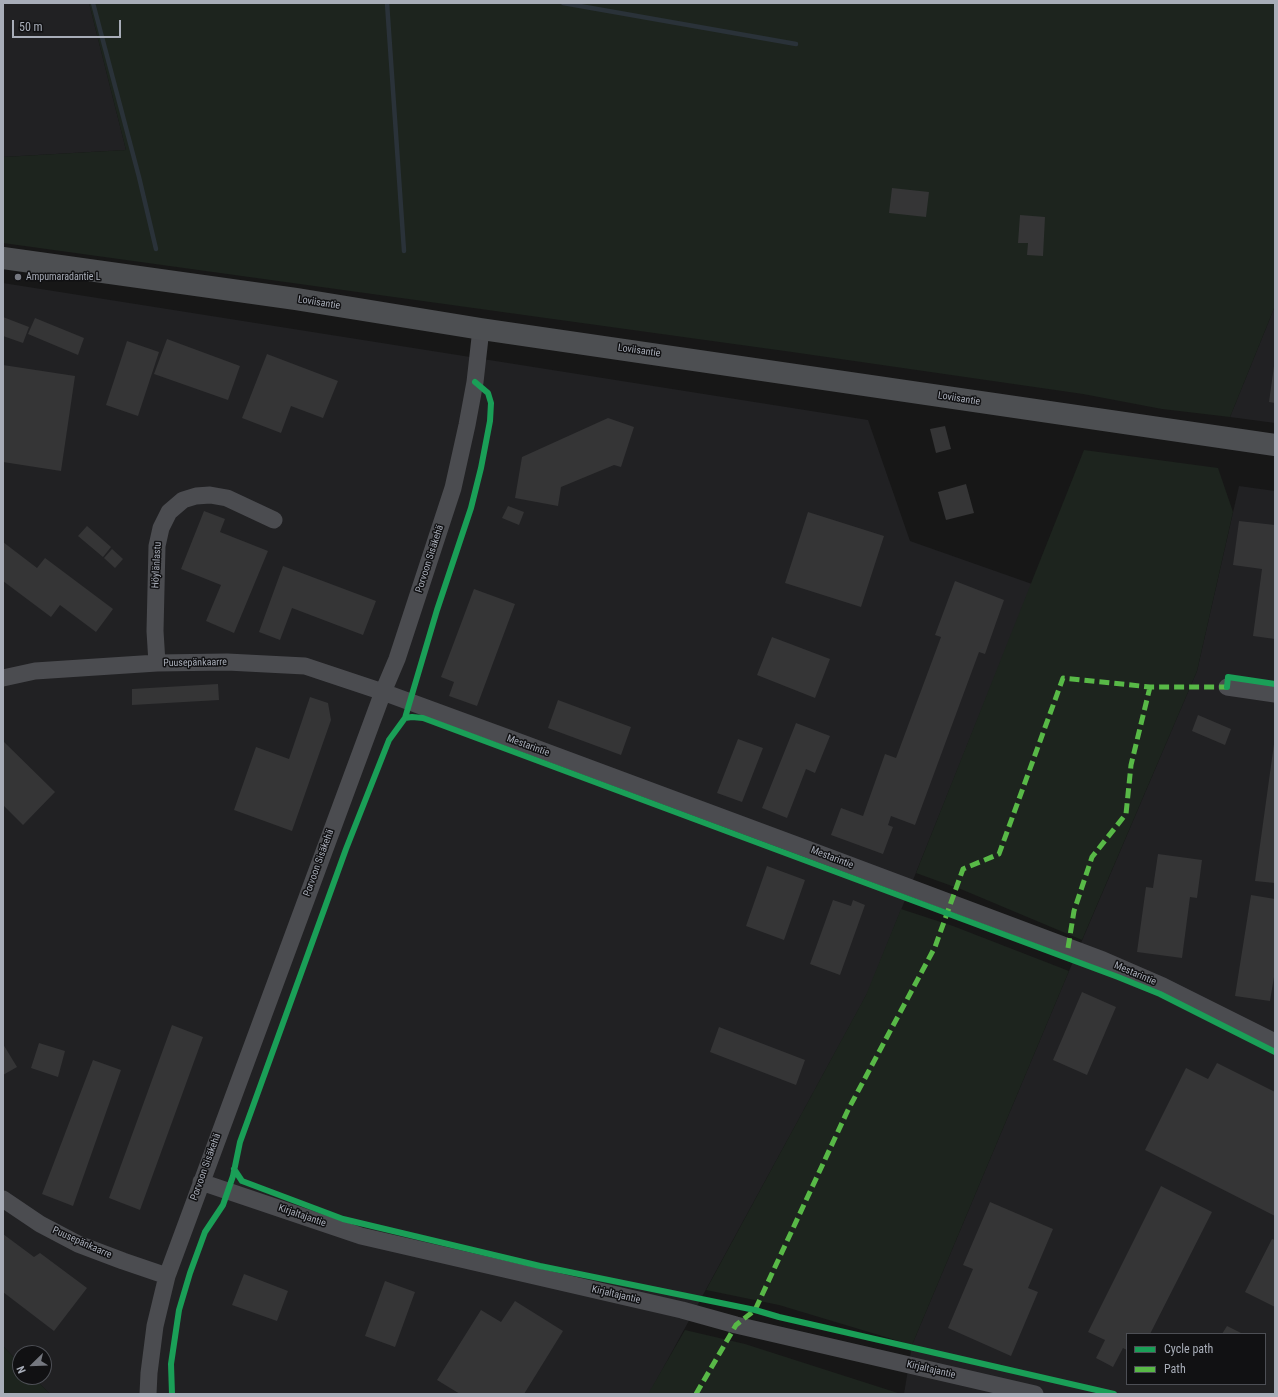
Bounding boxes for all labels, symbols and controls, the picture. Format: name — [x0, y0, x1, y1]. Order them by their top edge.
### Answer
scale bar — [14, 12, 123, 38]
text: 50 m — [19, 20, 43, 34]
place label: Ampumaradantie L — [26, 271, 101, 283]
marker: Ampumaradantie L — [13, 272, 23, 282]
street label: Loviisantie — [297, 294, 341, 312]
street label: Loviisantie — [617, 342, 661, 360]
street label: Loviisantie — [937, 390, 981, 408]
street label: Porvoon Sisäkehä — [413, 524, 447, 594]
street label: Höylänlastu — [150, 541, 164, 589]
street label: Puusepänkaarre — [163, 656, 227, 670]
street label: Mestarintie — [505, 733, 551, 759]
street label: Porvoon Sisäkehä — [301, 828, 337, 898]
street label: Mestarintie — [809, 844, 855, 872]
street label: Mestarintie — [1112, 960, 1158, 988]
street label: Porvoon Sisäkehä — [188, 1132, 224, 1202]
street label: Kirjaltajantie — [277, 1202, 327, 1230]
street label: Puusepänkaarre — [50, 1225, 114, 1261]
street label: Kirjaltajantie — [590, 1284, 642, 1306]
legend — [1126, 1333, 1266, 1385]
text: Cycle path — [1164, 1342, 1213, 1356]
north arrow — [12, 1345, 52, 1385]
street label: Kirjaltajantie — [905, 1359, 957, 1381]
text: Path — [1164, 1362, 1186, 1376]
text: N — [14, 1364, 29, 1375]

